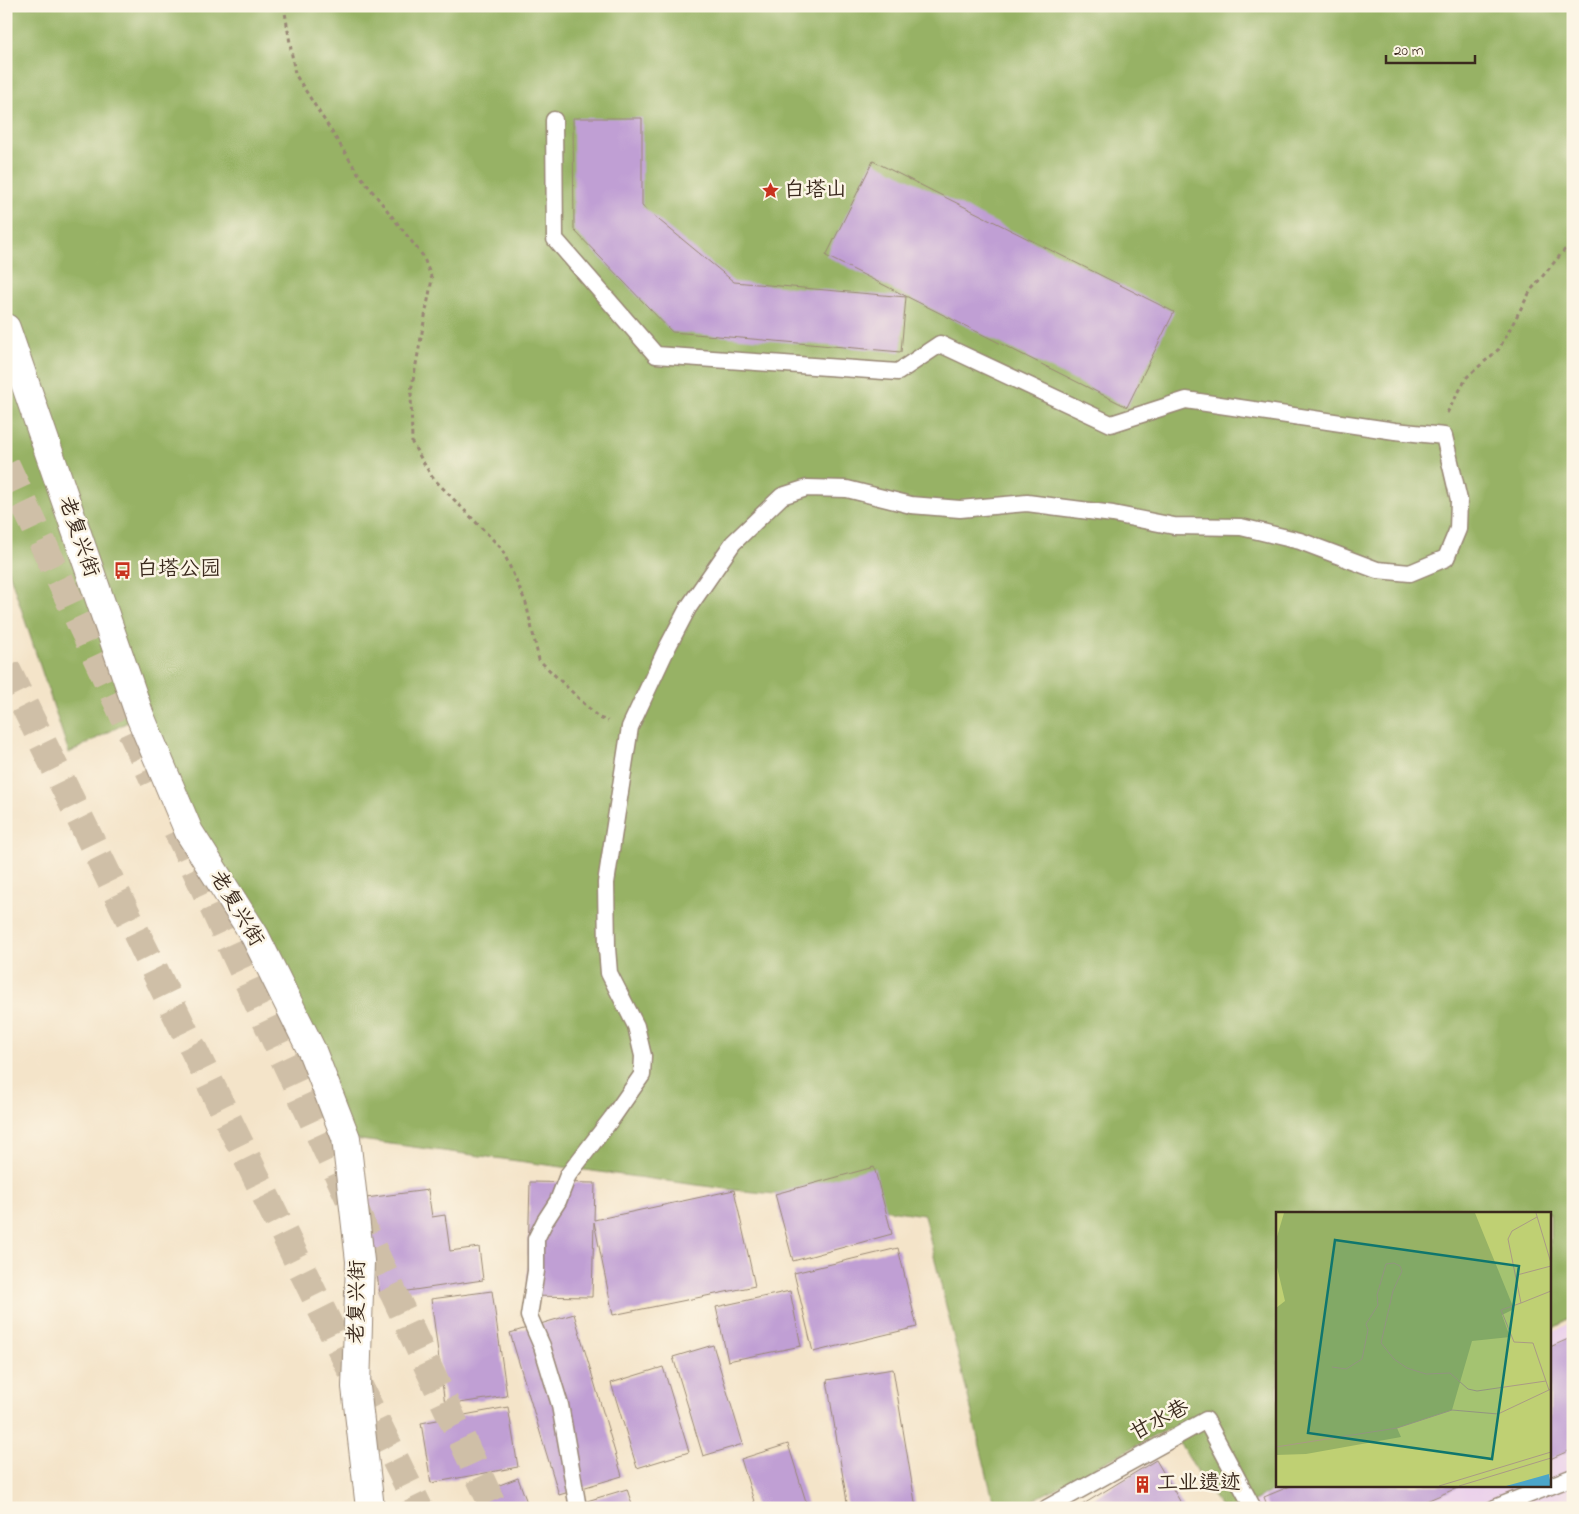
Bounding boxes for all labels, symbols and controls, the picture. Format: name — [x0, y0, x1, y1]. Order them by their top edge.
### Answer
scale bar — [1386, 32, 1475, 64]
text: 20 m — [1394, 40, 1424, 62]
place label: 白塔山 — [784, 176, 847, 206]
place icon: 白塔山 — [760, 181, 780, 201]
street label: 老复兴街 — [50, 492, 106, 582]
place label: 白塔公园 — [137, 555, 221, 585]
bus stop icon: 白塔公园 — [113, 560, 133, 580]
street label: 老复兴街 — [202, 865, 270, 953]
inset map — [1276, 1212, 1552, 1486]
street label: 老复兴街 — [342, 1260, 374, 1344]
street label: 甘水巷 — [1125, 1393, 1195, 1449]
place label: 工业遗迹 — [1157, 1469, 1241, 1499]
building icon: 工业遗迹 — [1133, 1474, 1153, 1494]

